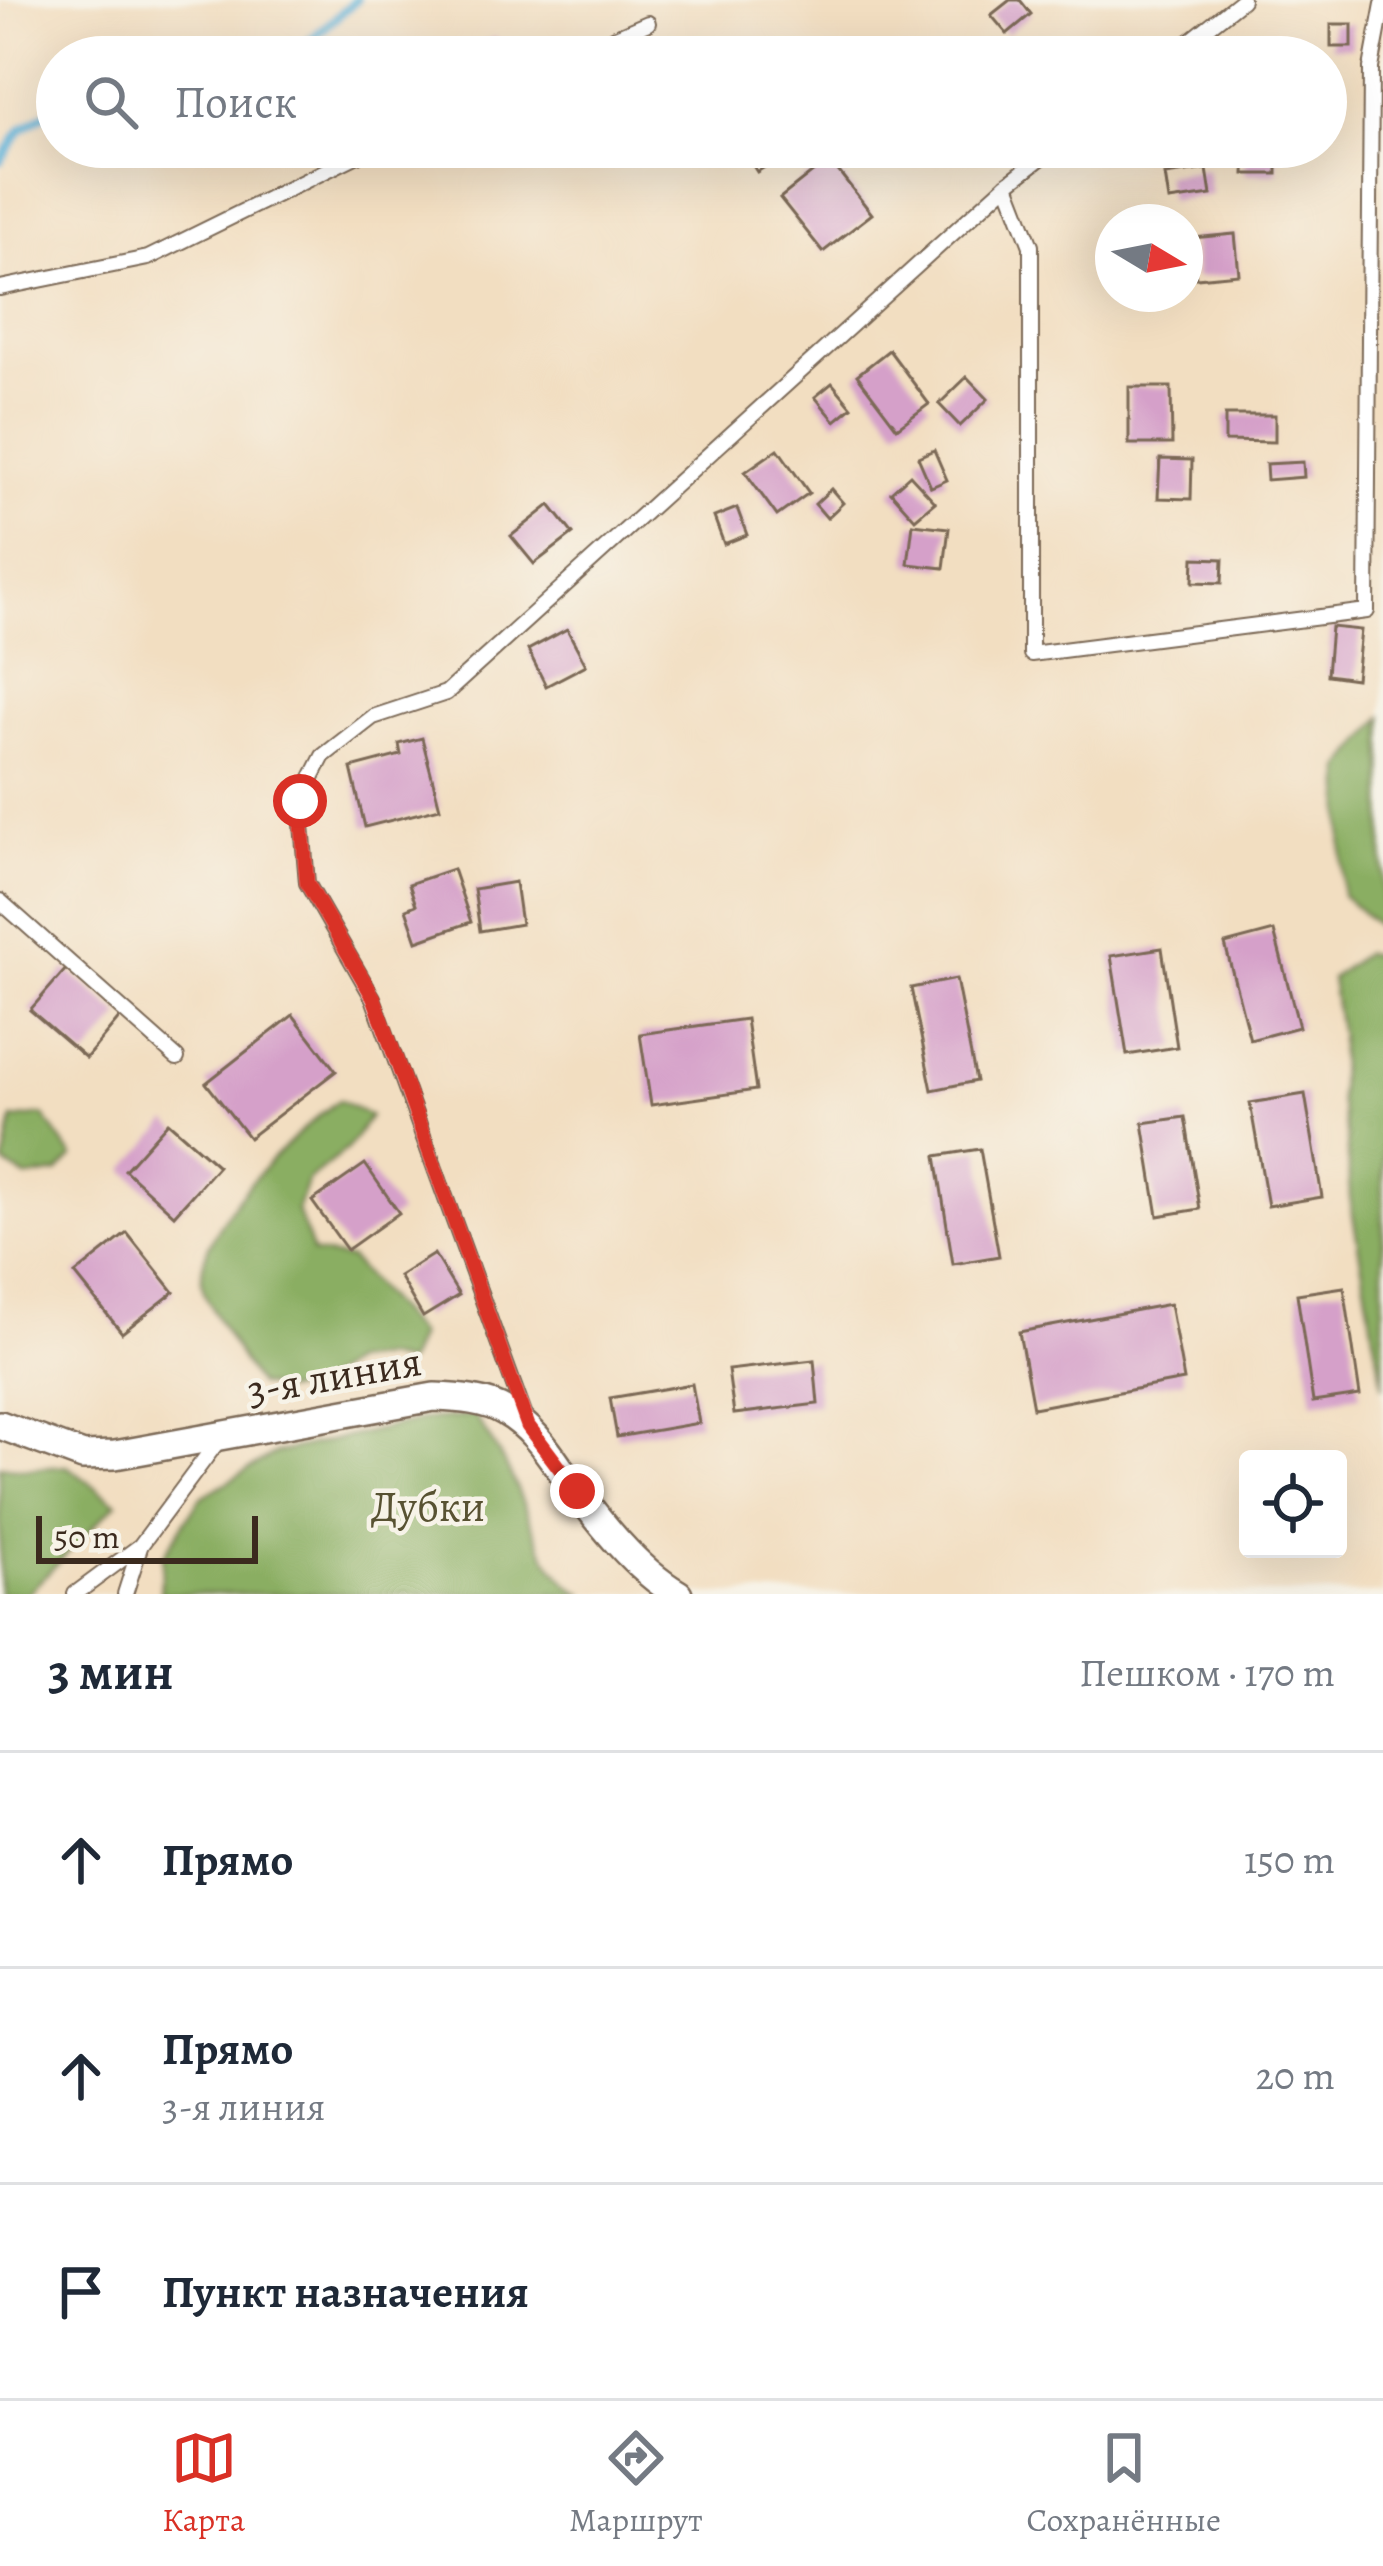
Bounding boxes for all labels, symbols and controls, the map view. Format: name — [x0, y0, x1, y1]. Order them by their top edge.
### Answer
search box — [36, 36, 1347, 168]
icon: search — [78, 69, 144, 135]
text: Поиск — [174, 71, 297, 133]
north arrow — [1095, 204, 1203, 312]
route start — [273, 774, 327, 828]
street label: 3-я линия — [242, 1332, 426, 1419]
map controls — [1239, 1450, 1347, 1558]
button: locate — [1239, 1450, 1347, 1558]
route end — [550, 1464, 604, 1518]
park label: Дубки — [371, 1478, 485, 1535]
scale bar — [36, 1510, 258, 1563]
text: 50 m — [54, 1514, 120, 1559]
text: 3 мин — [48, 1637, 174, 1707]
text: Пешком · 170 m — [1079, 1646, 1335, 1699]
icon: ahead — [48, 1827, 114, 1893]
text: Прямо — [162, 1829, 293, 1891]
text: 150 m — [1244, 1833, 1335, 1886]
text: Прямо — [162, 2018, 293, 2080]
icon: ahead — [48, 2043, 114, 2109]
text: 20 m — [1256, 2049, 1335, 2102]
text: 3-я линия — [162, 2080, 325, 2133]
icon: arrive — [48, 2259, 114, 2325]
text: Пункт назначения — [162, 2261, 529, 2323]
tab: Карта — [162, 2425, 245, 2542]
tab: Маршрут — [569, 2425, 703, 2542]
tab: Сохранённые — [1026, 2425, 1221, 2542]

